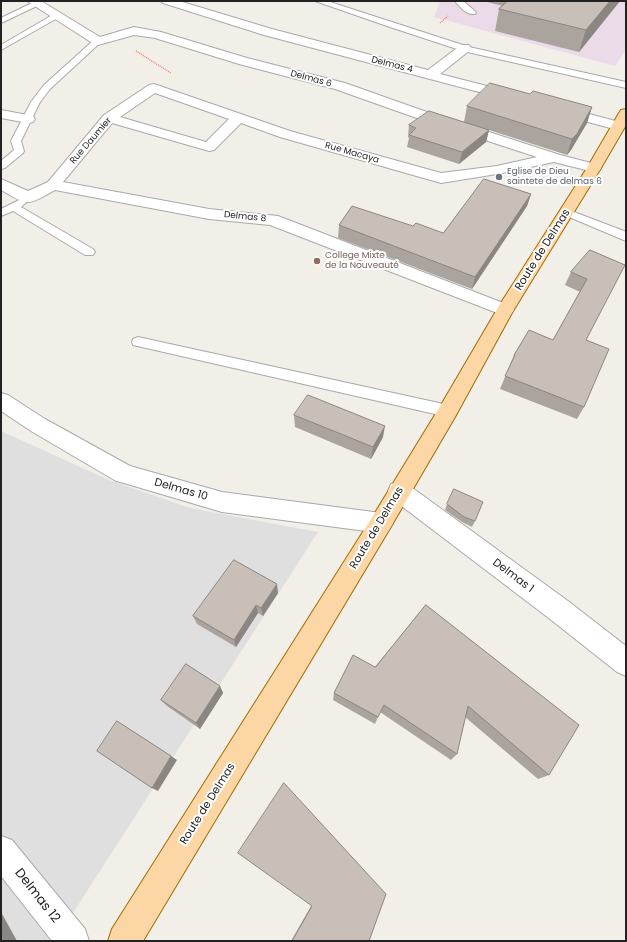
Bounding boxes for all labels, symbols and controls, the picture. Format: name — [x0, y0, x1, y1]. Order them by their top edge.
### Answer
street label: Delmas 4 — [370, 55, 414, 75]
street label: Delmas 6 — [289, 68, 333, 90]
street label: Rue Daumier — [68, 116, 114, 166]
street label: Rue Macaya — [324, 140, 380, 166]
place label: Eglise de Dieu saintete de delmas 6 — [507, 167, 602, 188]
marker: Eglise de Dieu saintete de delmas 6 — [494, 172, 504, 182]
street label: Route de Delmas — [513, 207, 573, 293]
street label: Delmas 8 — [223, 209, 267, 225]
place label: College Mixte de la Nouveauté — [325, 251, 399, 272]
marker: College Mixte de la Nouveauté — [312, 256, 322, 266]
street label: Delmas 10 — [153, 476, 209, 504]
street label: Route de Delmas — [347, 485, 407, 571]
street label: Delmas 1 — [490, 556, 536, 596]
street label: Route de Delmas — [178, 761, 238, 847]
street label: Delmas 12 — [11, 866, 63, 926]

